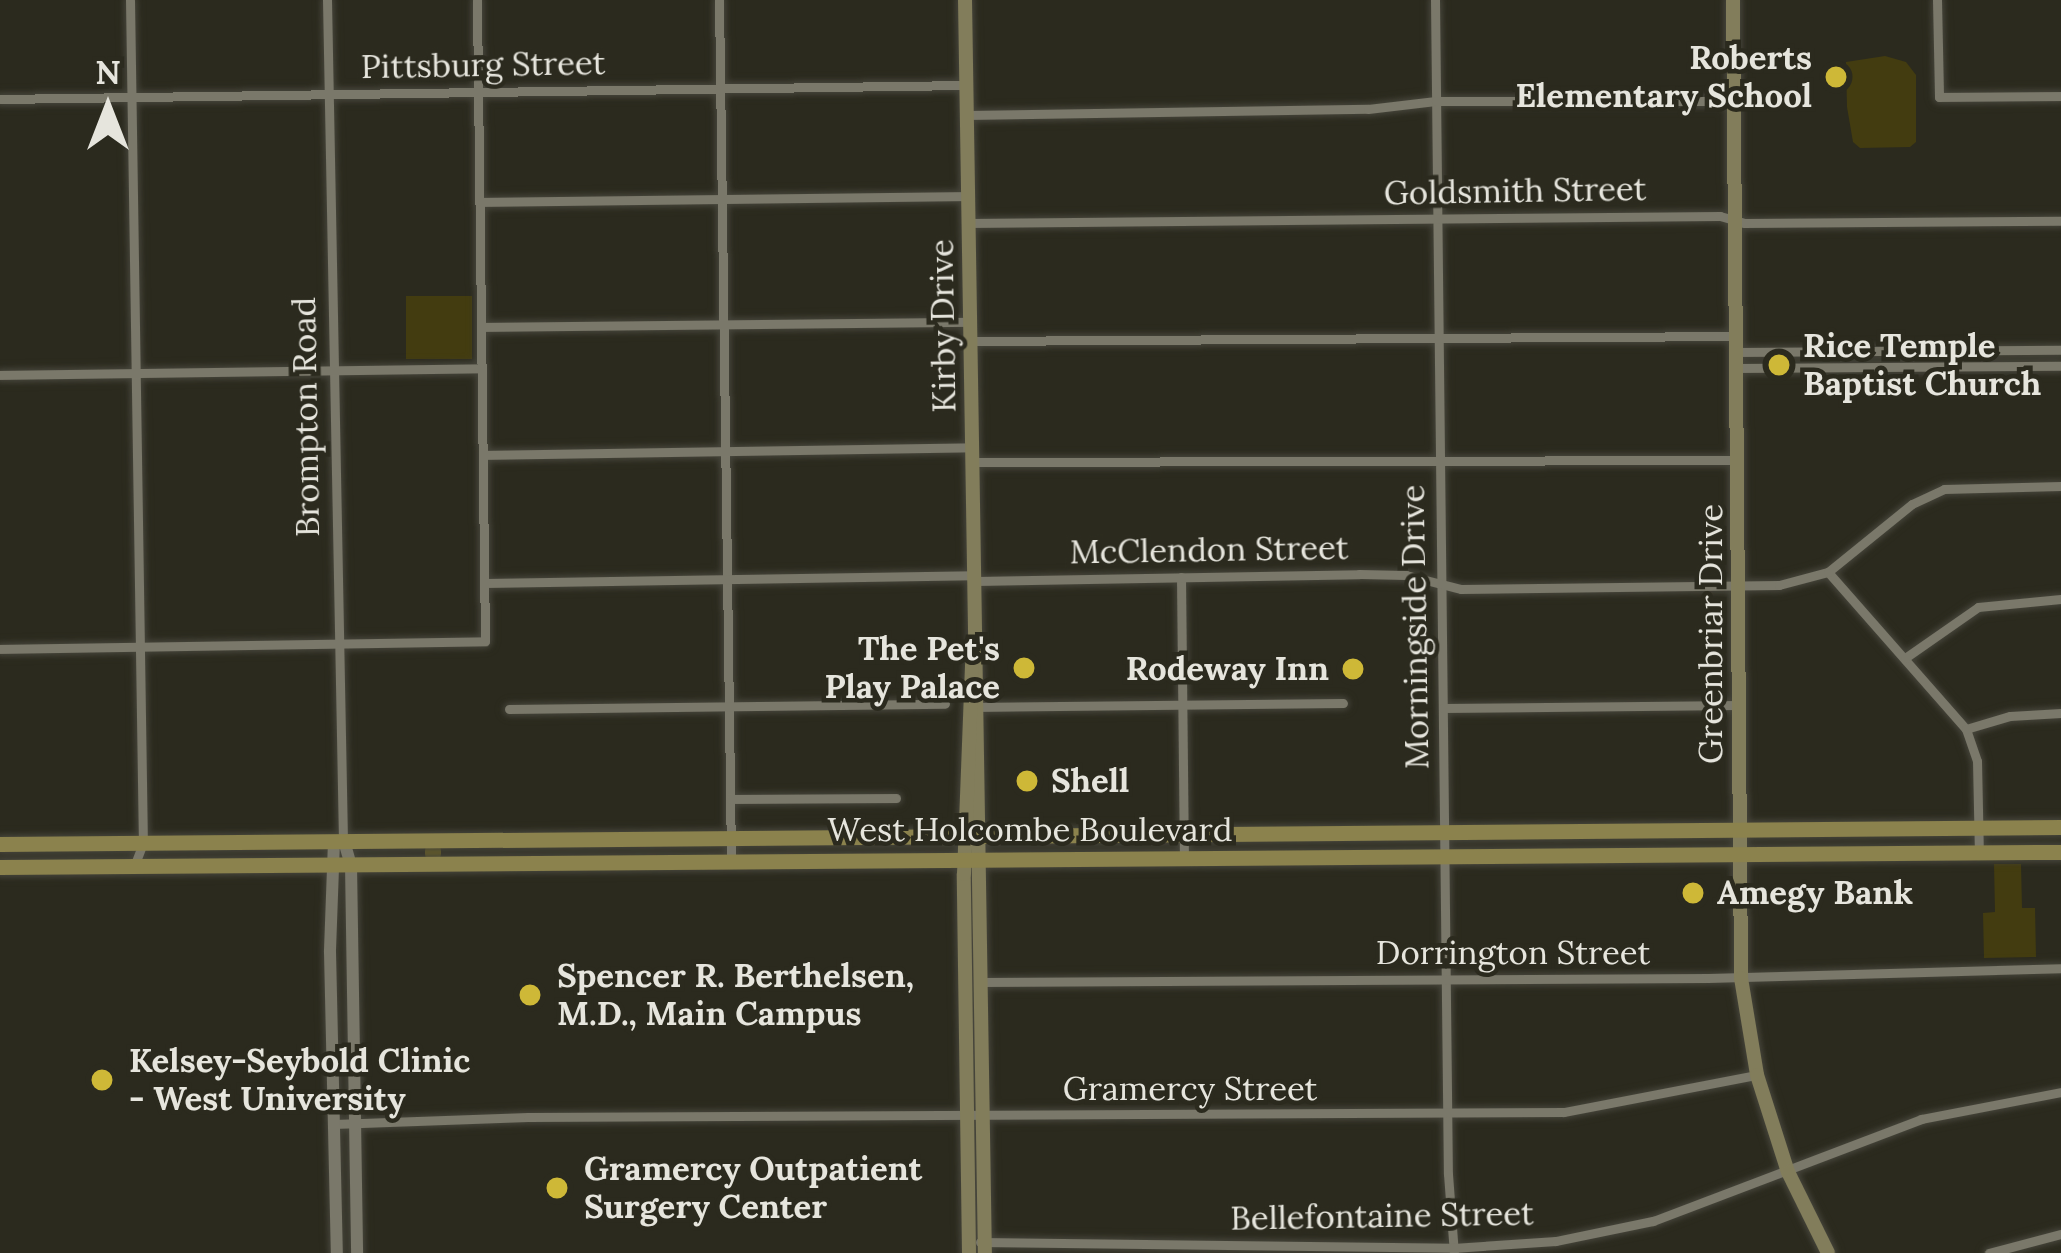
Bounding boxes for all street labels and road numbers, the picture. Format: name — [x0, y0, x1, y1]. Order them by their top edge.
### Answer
street label: Pittsburg Street — [360, 43, 606, 87]
street label: Goldsmith Street — [1383, 169, 1647, 213]
street label: Kirby Drive — [922, 239, 964, 413]
street label: Brompton Road — [284, 297, 328, 537]
street label: Morningside Drive — [1393, 484, 1437, 770]
street label: Greenbriar Drive — [1691, 504, 1731, 764]
street label: McClendon Street — [1069, 528, 1349, 572]
street label: West Holcombe Boulevard — [828, 810, 1232, 850]
street label: Dorrington Street — [1376, 933, 1650, 973]
street label: Gramercy Street — [1063, 1069, 1317, 1109]
street label: Bellefontaine Street — [1230, 1194, 1534, 1238]

